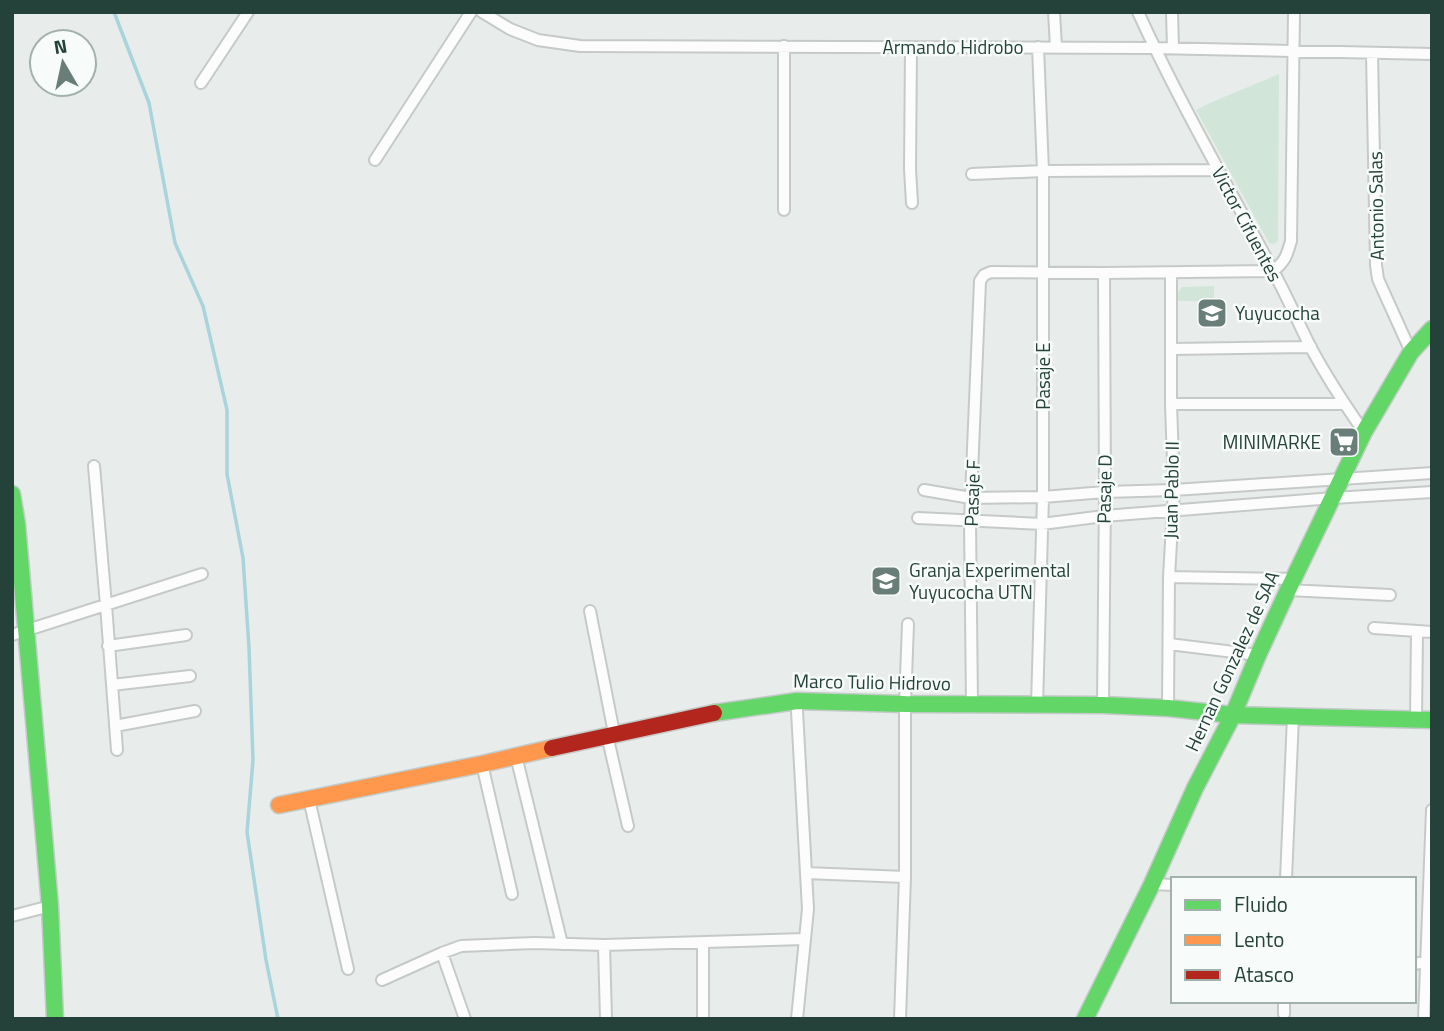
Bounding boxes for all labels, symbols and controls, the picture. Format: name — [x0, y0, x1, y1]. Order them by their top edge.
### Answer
north arrow — [28, 28, 98, 98]
text: N — [51, 30, 69, 61]
street label: Armando Hidrobo — [882, 32, 1024, 61]
street label: Antonio Salas — [1360, 151, 1391, 261]
street label: Victor Cifuentes — [1205, 161, 1290, 287]
school or university icon: Yuyucocha — [1195, 296, 1229, 330]
place label: Yuyucocha — [1235, 298, 1320, 327]
street label: Pasaje E — [1028, 342, 1057, 410]
supermarket icon: MINIMARKE — [1327, 425, 1361, 459]
place label: MINIMARKE — [1223, 427, 1321, 456]
street label: Juan Pablo II — [1155, 441, 1186, 539]
street label: Pasaje D — [1088, 454, 1119, 524]
street label: Pasaje F — [956, 459, 987, 527]
place label: Granja Experimental Yuyucocha UTN — [909, 555, 1071, 606]
school or university icon: Granja Experimental Yuyucocha UTN — [869, 564, 903, 598]
street label: Hernan Gonzalez de SAA — [1177, 566, 1286, 756]
street label: Marco Tulio Hidrovo — [793, 666, 951, 697]
legend — [1171, 877, 1416, 1003]
text: Fluido — [1234, 888, 1288, 920]
text: Lento — [1234, 923, 1284, 955]
text: Atasco — [1234, 958, 1294, 990]

